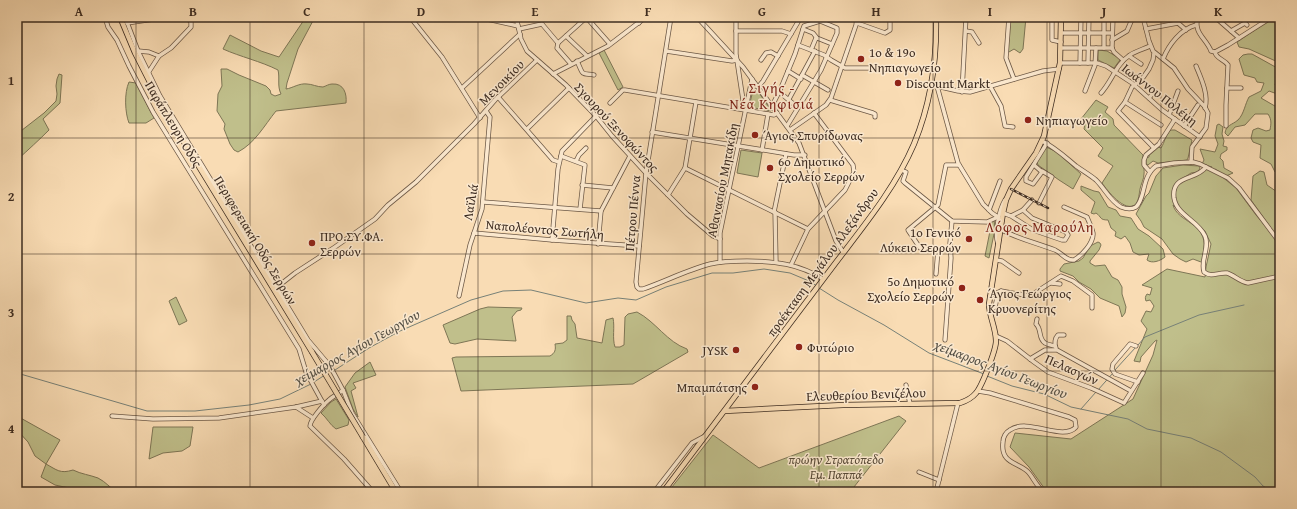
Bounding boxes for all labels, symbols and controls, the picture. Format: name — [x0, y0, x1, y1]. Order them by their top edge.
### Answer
text: A — [75, 2, 84, 21]
text: B — [189, 2, 197, 21]
text: C — [303, 2, 311, 21]
text: D — [417, 2, 425, 21]
text: E — [532, 2, 539, 21]
text: F — [645, 2, 652, 21]
text: G — [758, 2, 766, 21]
text: H — [871, 2, 881, 21]
text: I — [988, 2, 992, 21]
text: J — [1100, 2, 1107, 21]
text: K — [1214, 2, 1223, 21]
place label: 1ο & 19ο Νηπιαγωγείο — [869, 43, 941, 77]
marker: 1ο & 19ο Νηπιαγωγείο — [856, 54, 866, 64]
street label: Μενοικίου — [474, 55, 529, 109]
street label: Ιωάννου Πολέμη — [1118, 59, 1202, 130]
text: 1 — [8, 71, 14, 90]
place label: Discount Markt — [906, 74, 991, 93]
street label: Παράπλευρη Οδός — [140, 77, 207, 172]
street label: Σγουρού Ξενοφώντος — [570, 78, 664, 177]
district label: Σιγής - Νέα Κηφισιά — [730, 78, 814, 114]
marker: Discount Markt — [893, 78, 903, 88]
place label: Νηπιαγωγείο — [1036, 111, 1108, 130]
marker: Νηπιαγωγείο — [1023, 115, 1033, 125]
street label: Αθανασίου Μητακίδη — [702, 121, 743, 239]
place label: Άγιος Σπυρίδωνας — [763, 126, 863, 145]
marker: Άγιος Σπυρίδωνας — [750, 130, 760, 140]
place label: 6ο Δημοτικό Σχολείο Σερρών — [778, 152, 865, 186]
marker: 6ο Δημοτικό Σχολείο Σερρών — [765, 163, 775, 173]
street label: Περιφερειακή Οδός Σερρών — [209, 172, 302, 309]
street label: Πέτρου Πέννα — [620, 174, 645, 252]
street label: Λαϊλιά — [458, 182, 483, 222]
street label: προέκταση Μεγάλου Αλεξάνδρου — [762, 184, 883, 341]
text: 2 — [8, 187, 15, 206]
street label: Ναπολέοντος Σωτήλη — [485, 215, 605, 244]
district label: Λόφος Μαρούλη — [986, 217, 1094, 237]
place label: 1ο Γενικό Λύκειο Σερρών — [880, 223, 961, 257]
place label: ΠΡΟ.ΣΥ.ΦΑ. Σερρών — [320, 227, 383, 261]
marker: 1ο Γενικό Λύκειο Σερρών — [964, 234, 974, 244]
marker: ΠΡΟ.ΣΥ.ΦΑ. Σερρών — [307, 238, 317, 248]
place label: 5ο Δημοτικό Σχολείο Σερρών — [867, 272, 954, 306]
marker: 5ο Δημοτικό Σχολείο Σερρών — [957, 283, 967, 293]
place label: Άγιος Γεώργιος Κρυονερίτης — [988, 284, 1072, 318]
marker: Άγιος Γεώργιος Κρυονερίτης — [975, 295, 985, 305]
text: 3 — [8, 303, 14, 322]
water label: χείμαρρος Αγίου Γεωργίου — [290, 304, 424, 390]
water label: χείμαρρος Αγίου Γεωργίου — [931, 334, 1071, 404]
place label: Φυτώριο — [807, 338, 855, 357]
place label: JYSK — [700, 341, 728, 360]
marker: Φυτώριο — [794, 342, 804, 352]
marker: JYSK — [731, 345, 741, 355]
street label: Πελασγών — [1042, 349, 1102, 390]
place label: Μπαμπάτσης — [677, 378, 747, 397]
marker: Μπαμπάτσης — [750, 382, 760, 392]
street label: Ελευθερίου Βενιζέλου — [806, 383, 926, 406]
text: 4 — [8, 419, 15, 438]
park label: πρώην Στρατόπεδο Εμ. Παππά — [788, 450, 884, 484]

